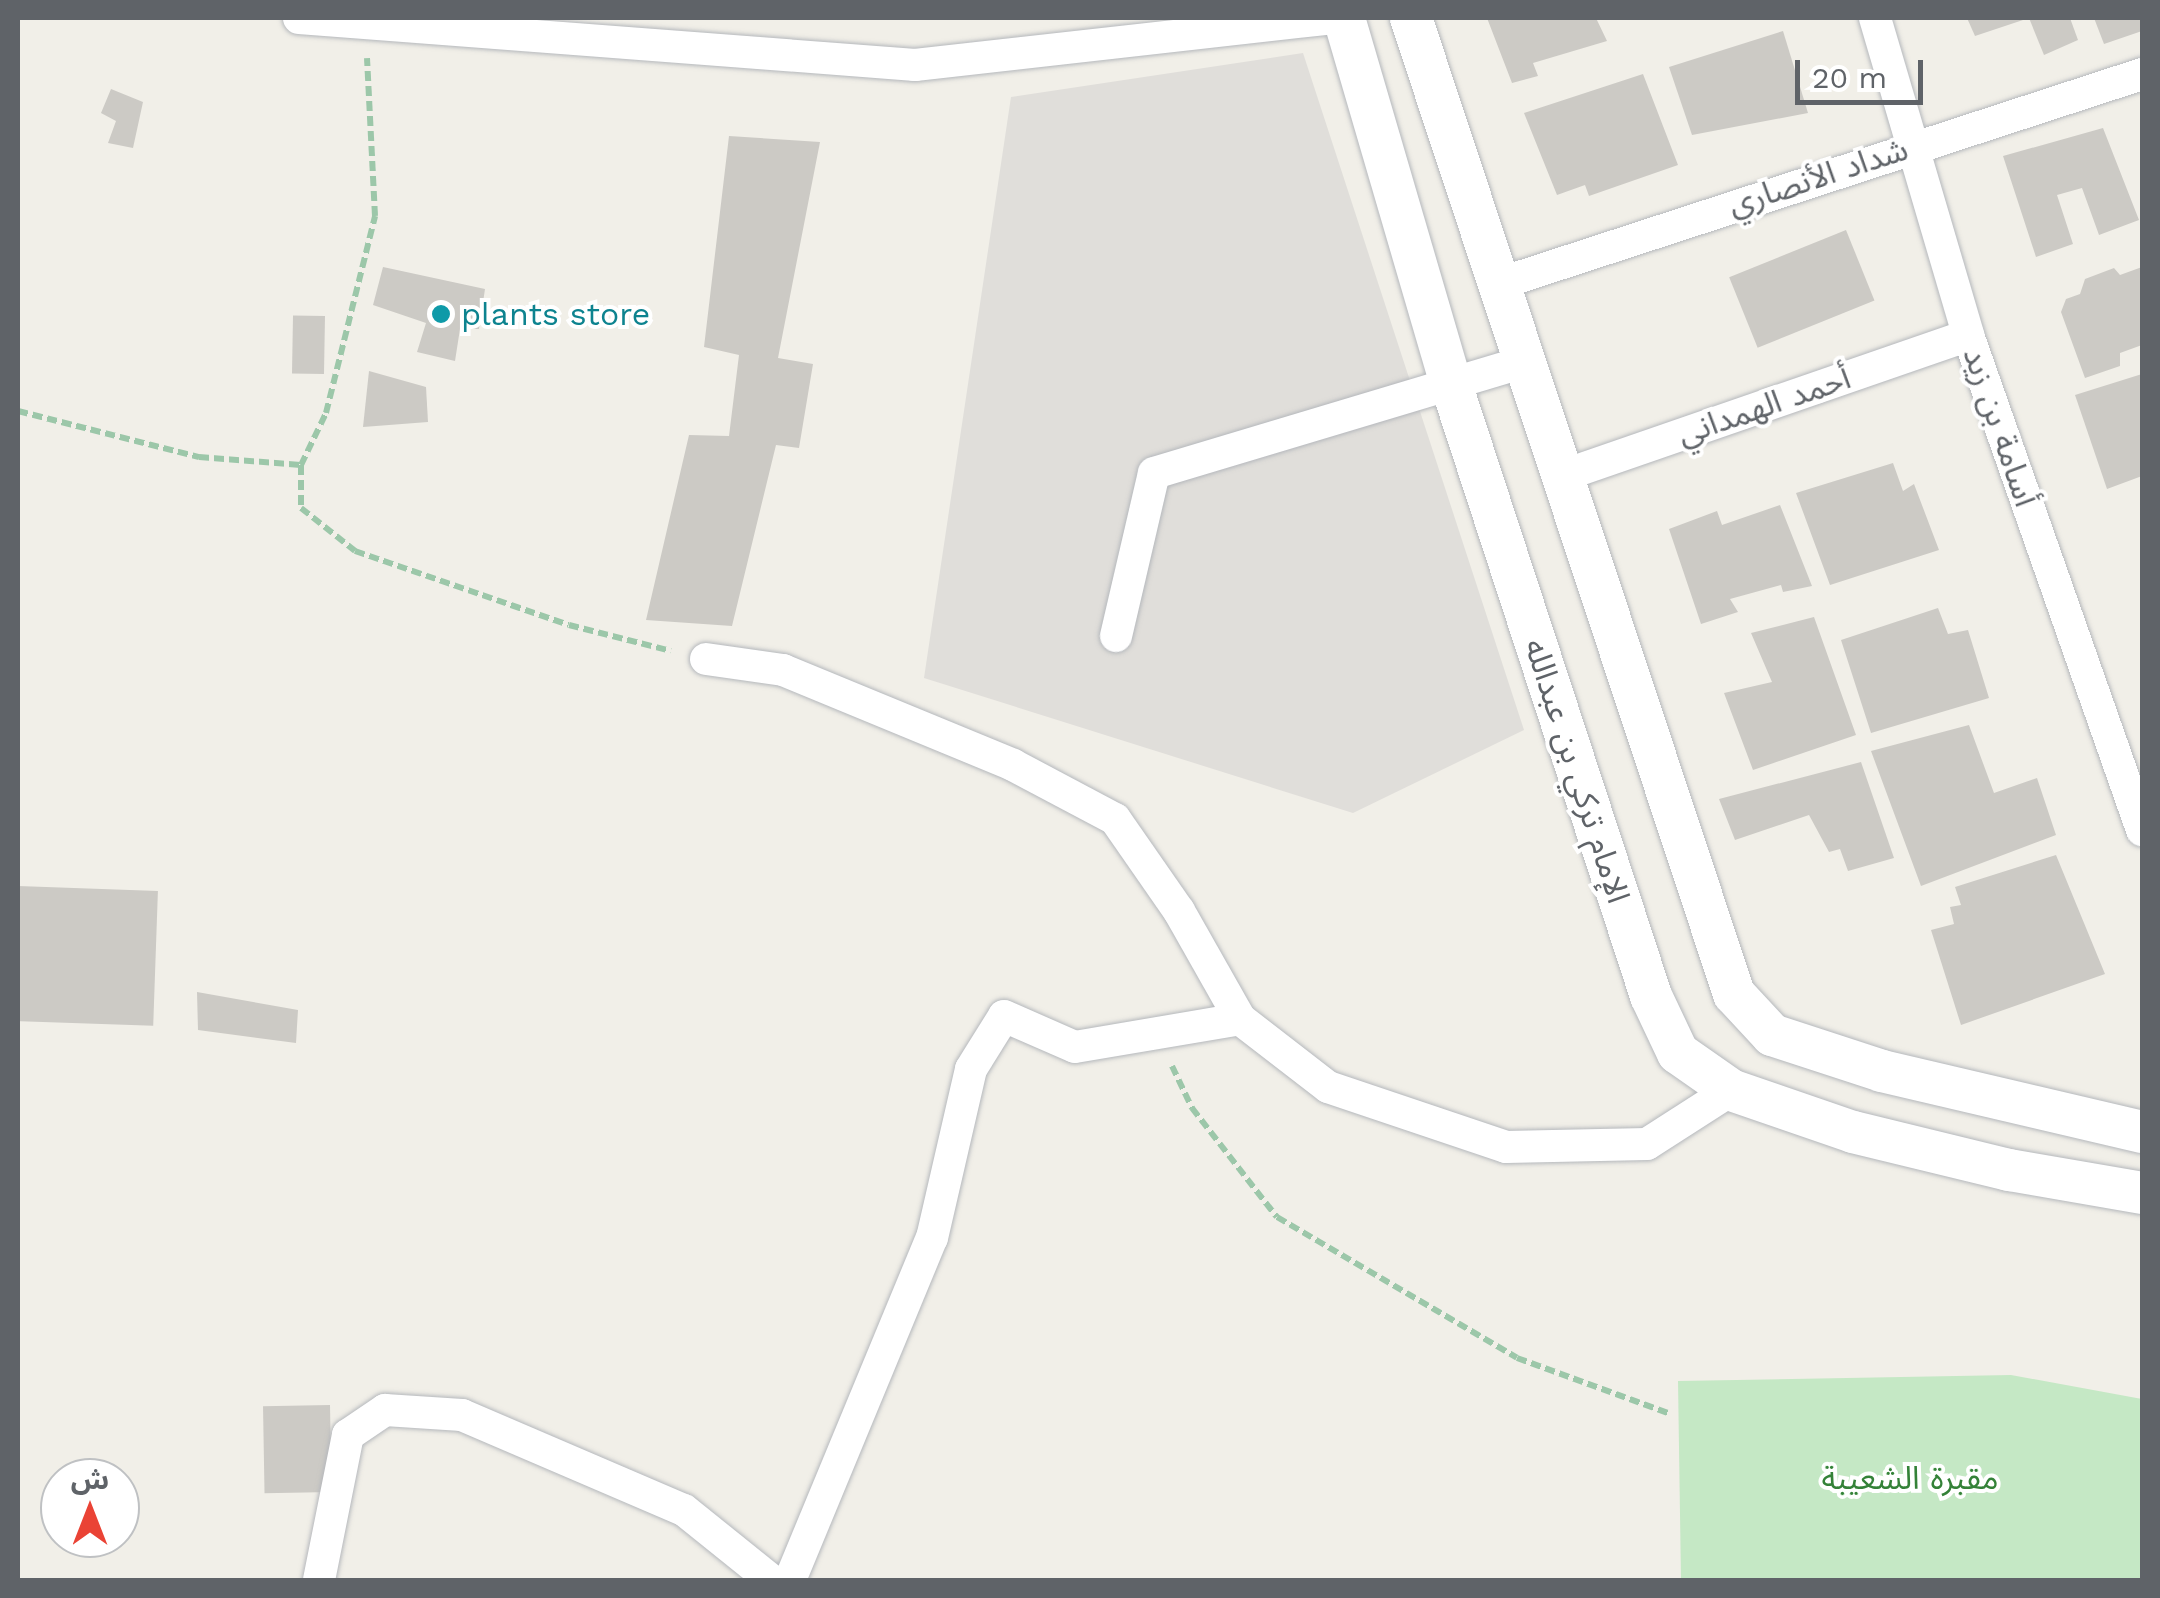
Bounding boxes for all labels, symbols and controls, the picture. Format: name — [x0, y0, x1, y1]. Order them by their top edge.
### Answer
scale bar — [1800, 40, 1928, 102]
text: 20 m — [1812, 60, 1887, 95]
street label: شداد الأنصاري — [1723, 130, 1913, 224]
place label: plants store — [461, 295, 650, 333]
marker: plants store — [430, 303, 452, 325]
street label: أسامة بن زيد — [1955, 343, 2045, 511]
street label: أحمد الهمداني — [1673, 359, 1855, 453]
street label: الإمام تركي بن عبدالله — [1516, 634, 1638, 908]
north arrow — [40, 1458, 140, 1558]
park label: مقبرة الشعيبة — [1821, 1459, 1999, 1497]
text: ش — [71, 1463, 109, 1496]

